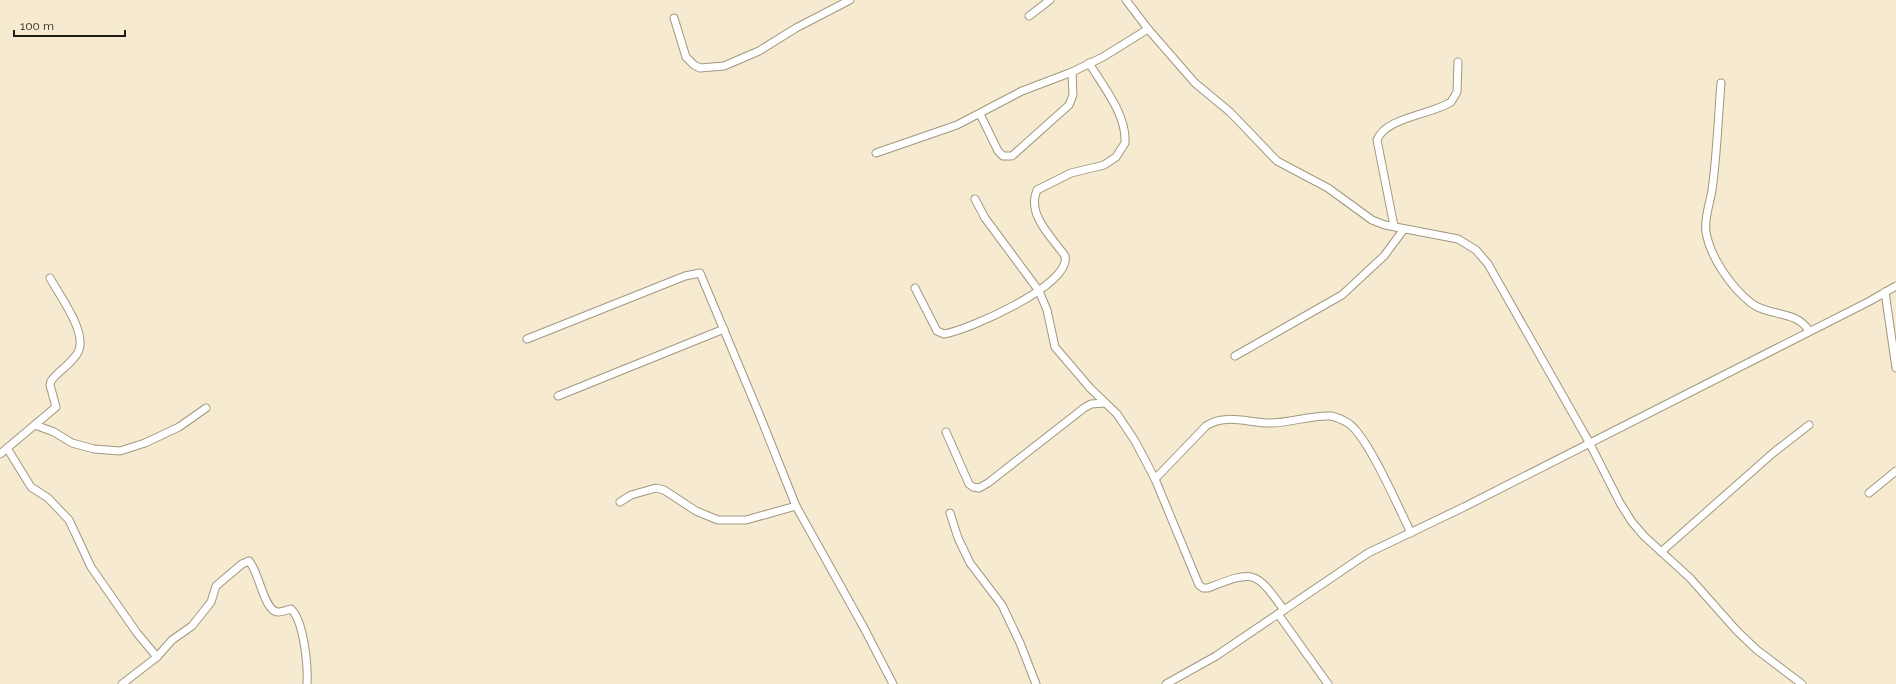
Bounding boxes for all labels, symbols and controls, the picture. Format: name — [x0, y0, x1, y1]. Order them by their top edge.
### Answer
scale bar — [14, 12, 125, 38]
text: 100 m — [20, 19, 54, 33]

